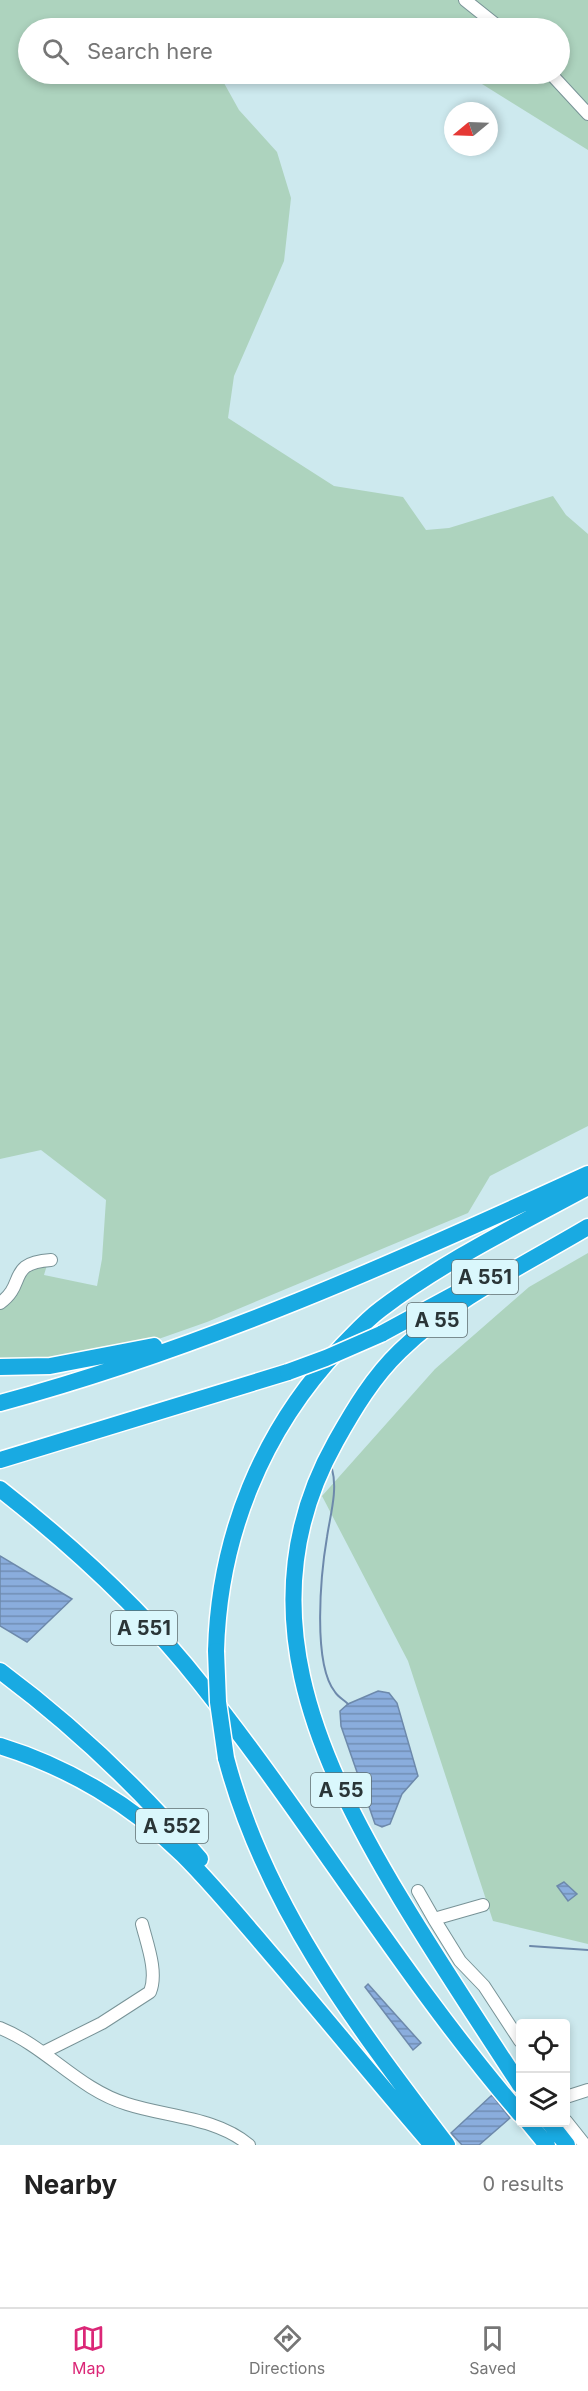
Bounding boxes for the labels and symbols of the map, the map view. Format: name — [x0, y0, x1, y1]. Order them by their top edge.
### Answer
north arrow — [444, 102, 498, 156]
road number: A 551 — [452, 1260, 518, 1294]
road number: A 55 — [407, 1303, 467, 1337]
road number: A 551 — [111, 1611, 177, 1645]
road number: A 55 — [311, 1773, 371, 1807]
road number: A 552 — [136, 1809, 208, 1843]

